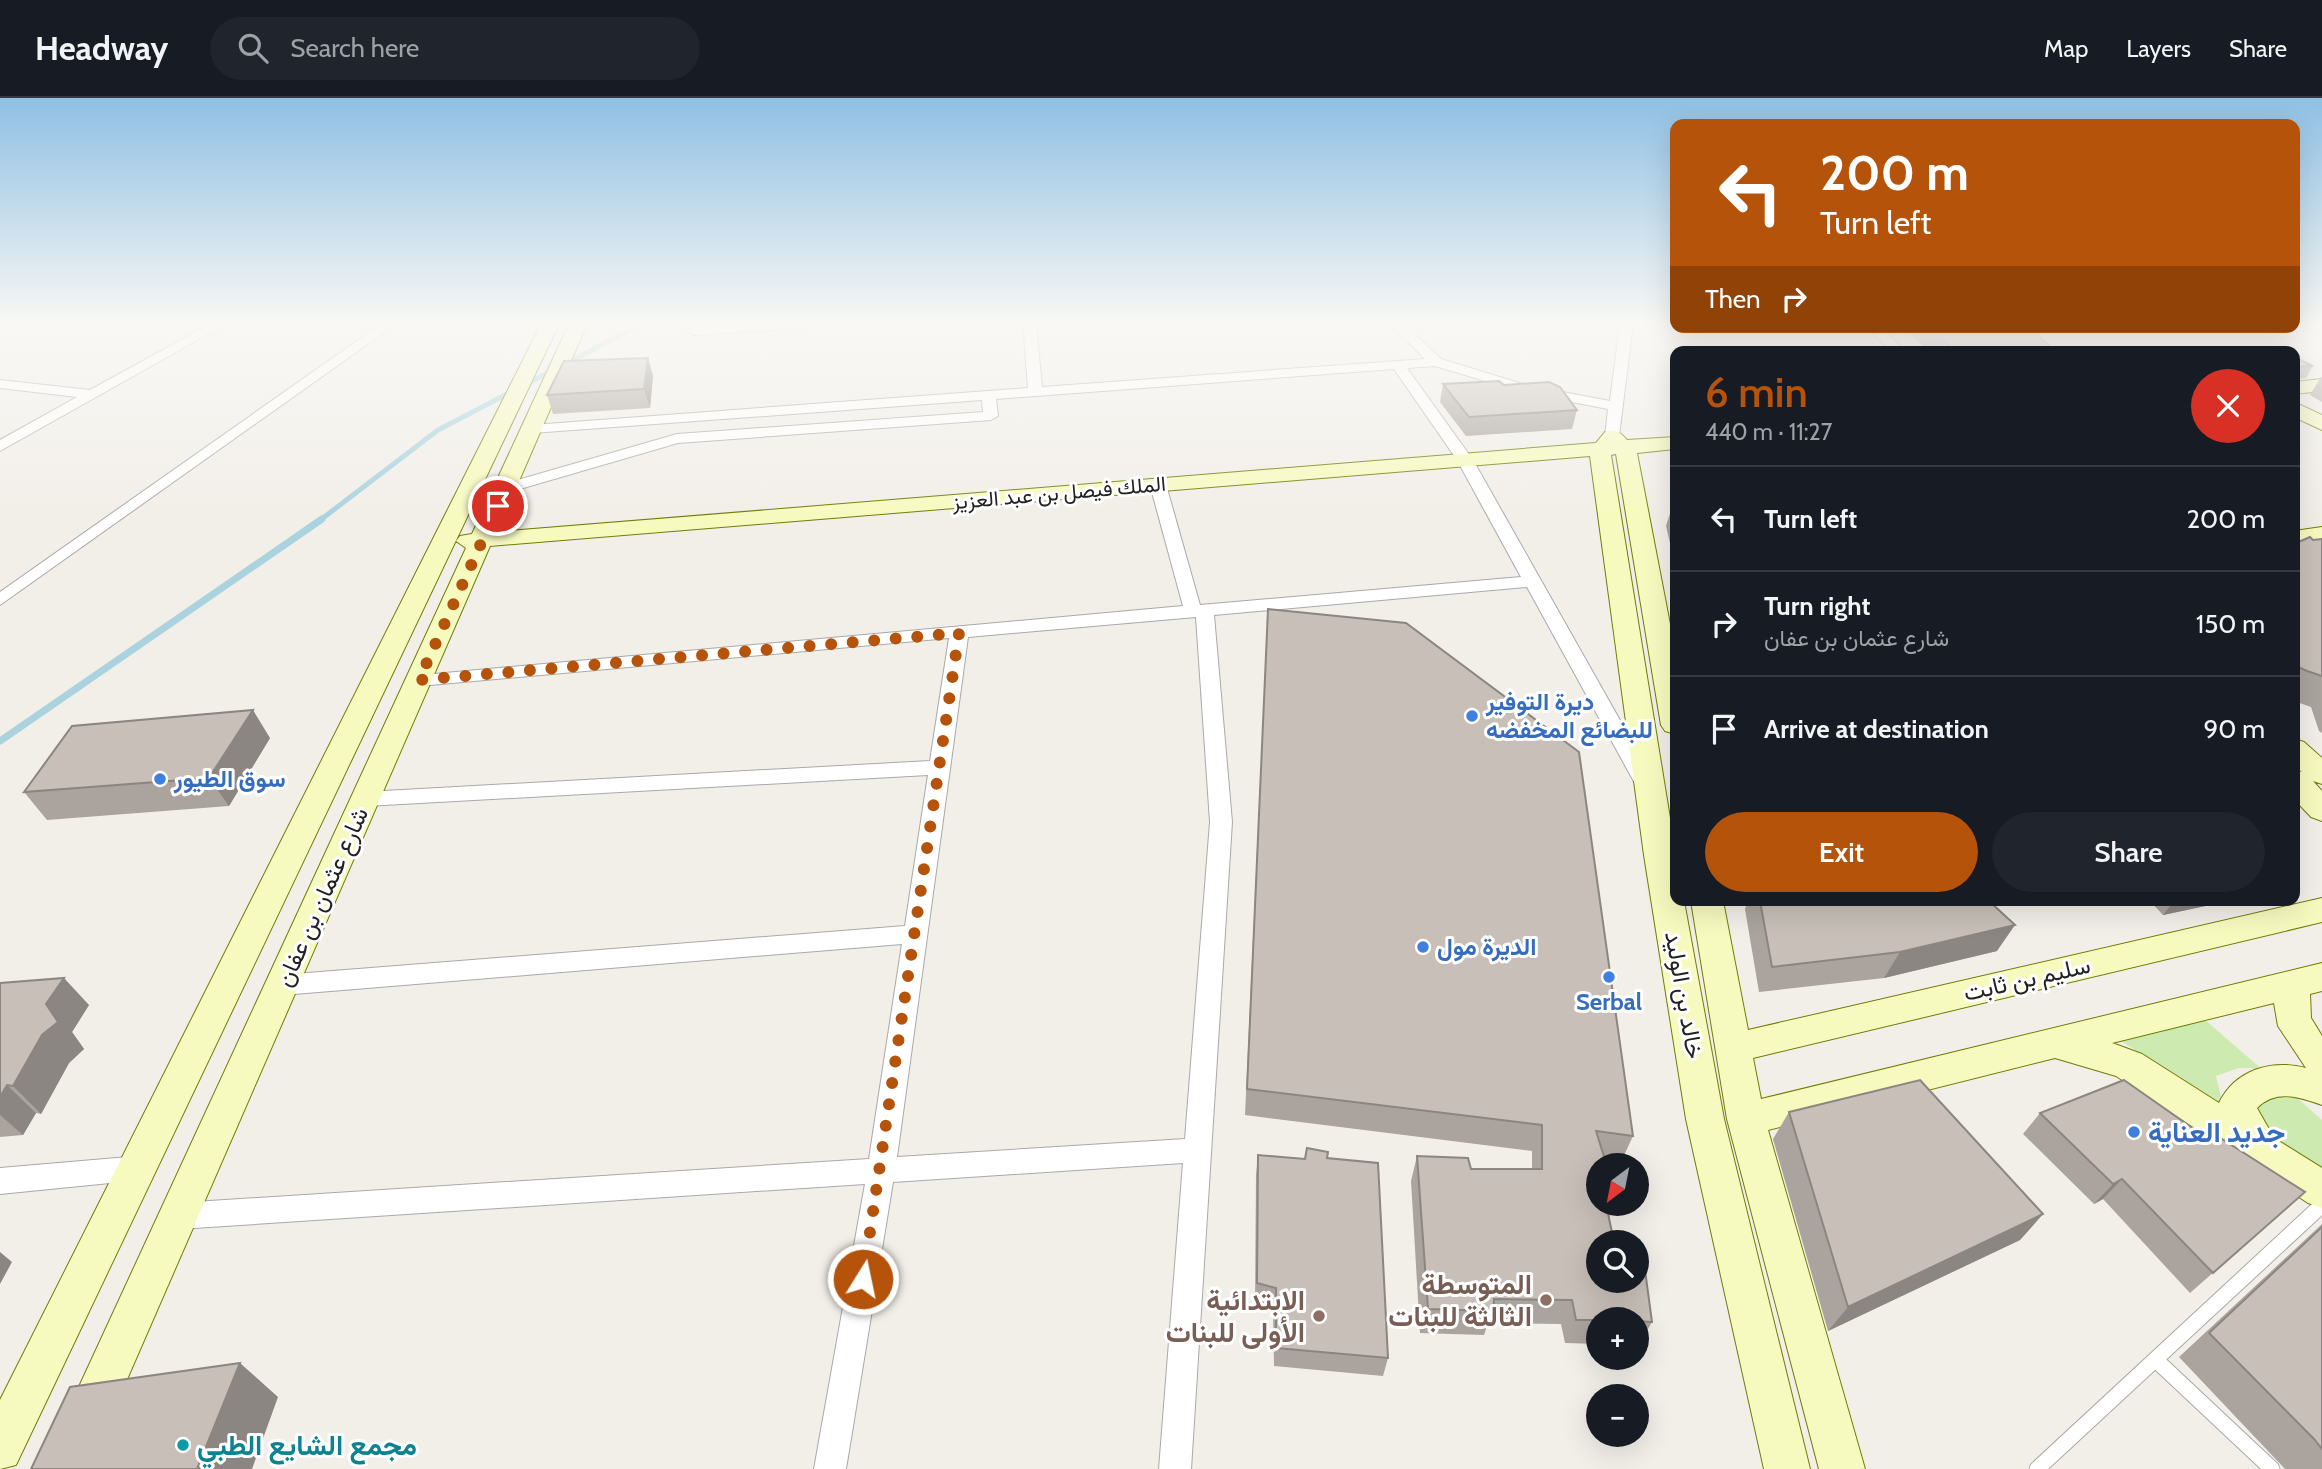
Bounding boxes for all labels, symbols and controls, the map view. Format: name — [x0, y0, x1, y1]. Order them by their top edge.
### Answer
search box — [210, 17, 700, 80]
text: Headway — [35, 28, 168, 68]
icon: search — [234, 29, 272, 67]
text: Search here — [290, 32, 419, 64]
text: Map — [2044, 34, 2088, 63]
text: Layers — [2126, 34, 2191, 63]
text: Share — [2229, 34, 2287, 63]
text: 200 m — [1820, 143, 1969, 202]
icon: left — [1705, 147, 1796, 238]
text: Turn left — [1820, 203, 1931, 242]
icon: right — [1775, 280, 1813, 318]
text: Then — [1705, 283, 1761, 315]
text: 6 min — [1705, 366, 1808, 418]
button: close — [2191, 369, 2265, 443]
text: 440 m · 11:27 — [1705, 418, 1832, 446]
street label: الملك فيصل بن عبد العزيز — [950, 471, 1167, 515]
pin — [468, 476, 528, 536]
icon: arrive — [479, 487, 517, 525]
icon: left — [1705, 500, 1743, 538]
text: Turn left — [1764, 503, 1857, 535]
text: 200 m — [2186, 503, 2265, 535]
text: Turn right — [1764, 590, 1870, 622]
icon: right — [1705, 605, 1743, 643]
text: 150 m — [2196, 608, 2265, 640]
text: شارع عثمان بن عفان — [1764, 624, 1949, 652]
place label: ديرة التوفير للبضائع المخفضه — [1485, 687, 1653, 747]
marker: ديرة التوفير للبضائع المخفضه — [1464, 708, 1480, 724]
icon: arrive — [1705, 710, 1743, 748]
text: Arrive at destination — [1764, 713, 1989, 745]
text: 90 m — [2203, 713, 2265, 745]
place label: سوق الطيور — [173, 764, 286, 794]
marker: سوق الطيور — [152, 771, 168, 787]
street label: شارع عثمان بن عفان — [269, 803, 376, 992]
button: Exit — [1705, 812, 1978, 892]
button: Share — [1992, 812, 2265, 892]
street label: خالد بن الوليد — [1658, 929, 1710, 1061]
place label: الديرة مول — [1437, 932, 1536, 962]
marker: الديرة مول — [1415, 939, 1431, 955]
street label: سليم بن ثابت — [1961, 950, 2094, 1009]
marker: Serbal — [1601, 969, 1617, 985]
place label: Serbal — [1576, 987, 1642, 1016]
place label: جديد العناية — [2148, 1115, 2285, 1149]
marker: جديد العناية — [2126, 1124, 2142, 1140]
north arrow — [1586, 1153, 1648, 1216]
map controls — [1586, 1153, 1649, 1447]
button: search — [1586, 1230, 1649, 1293]
position arrow — [826, 1242, 900, 1316]
place label: المتوسطة الثالثة للبنات — [1388, 1267, 1532, 1333]
place label: الابتدائية الأولى للبنات — [1166, 1283, 1305, 1350]
marker: المتوسطة الثالثة للبنات — [1538, 1292, 1554, 1308]
button: + — [1586, 1307, 1649, 1370]
marker: الابتدائية الأولى للبنات — [1311, 1308, 1327, 1324]
button: − — [1586, 1384, 1649, 1447]
place label: مجمع الشايع الطبي — [197, 1428, 417, 1469]
marker: مجمع الشايع الطبي — [175, 1437, 191, 1453]

